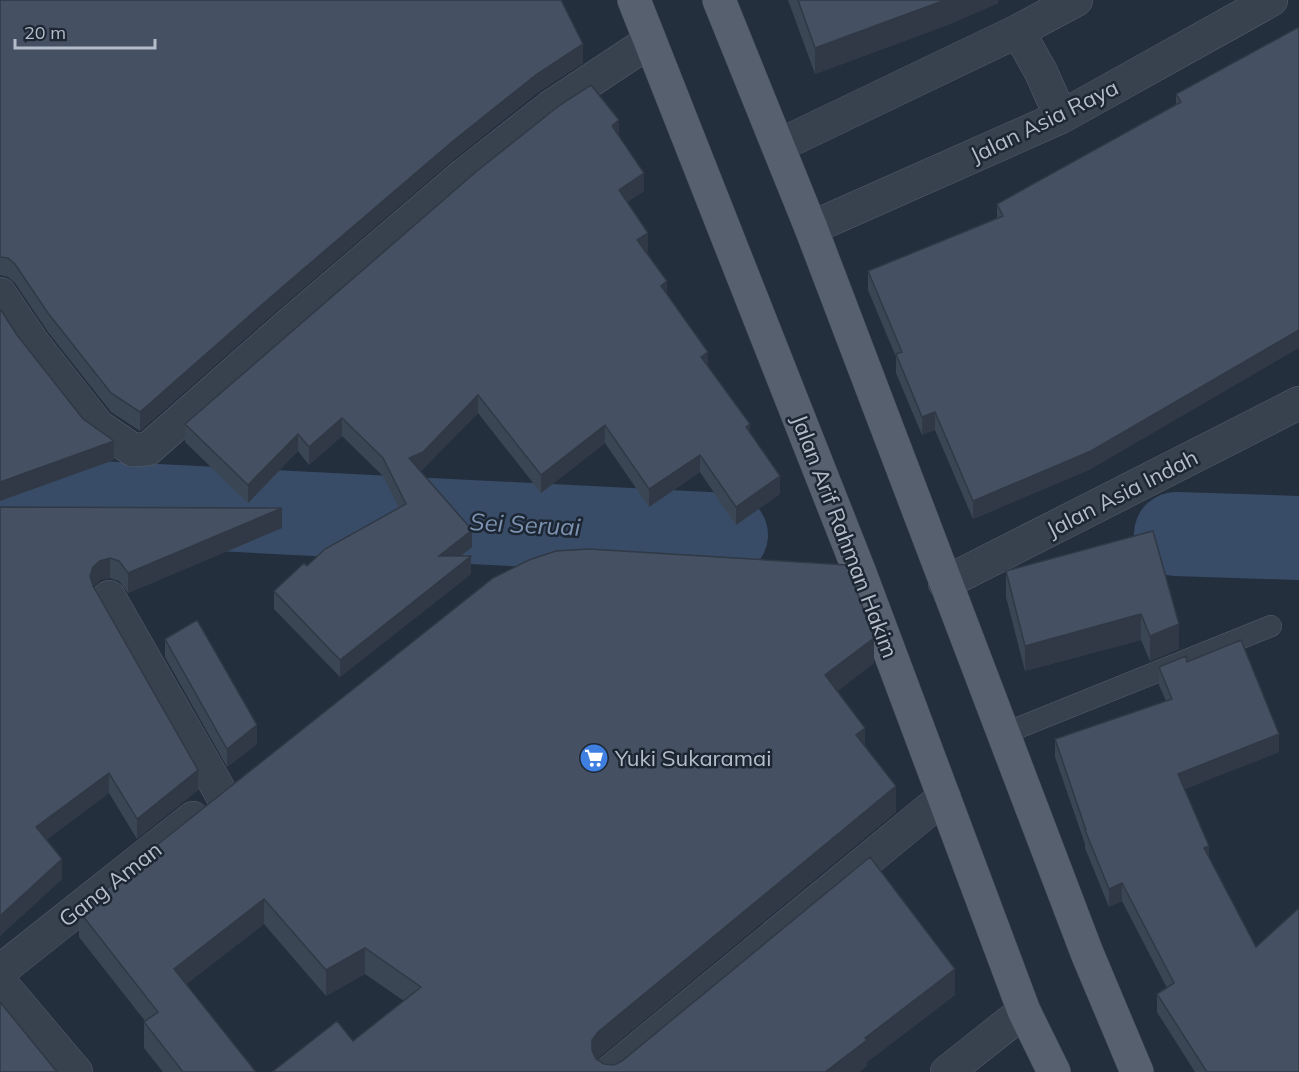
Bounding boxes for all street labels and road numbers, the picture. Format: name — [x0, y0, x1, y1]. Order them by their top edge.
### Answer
street label: Jalan Asia Raya — [965, 73, 1123, 169]
street label: Jalan Arif Rahman Hakim — [786, 410, 904, 662]
street label: Jalan Asia Indah — [1041, 443, 1203, 543]
street label: Gang Aman — [53, 835, 167, 933]

